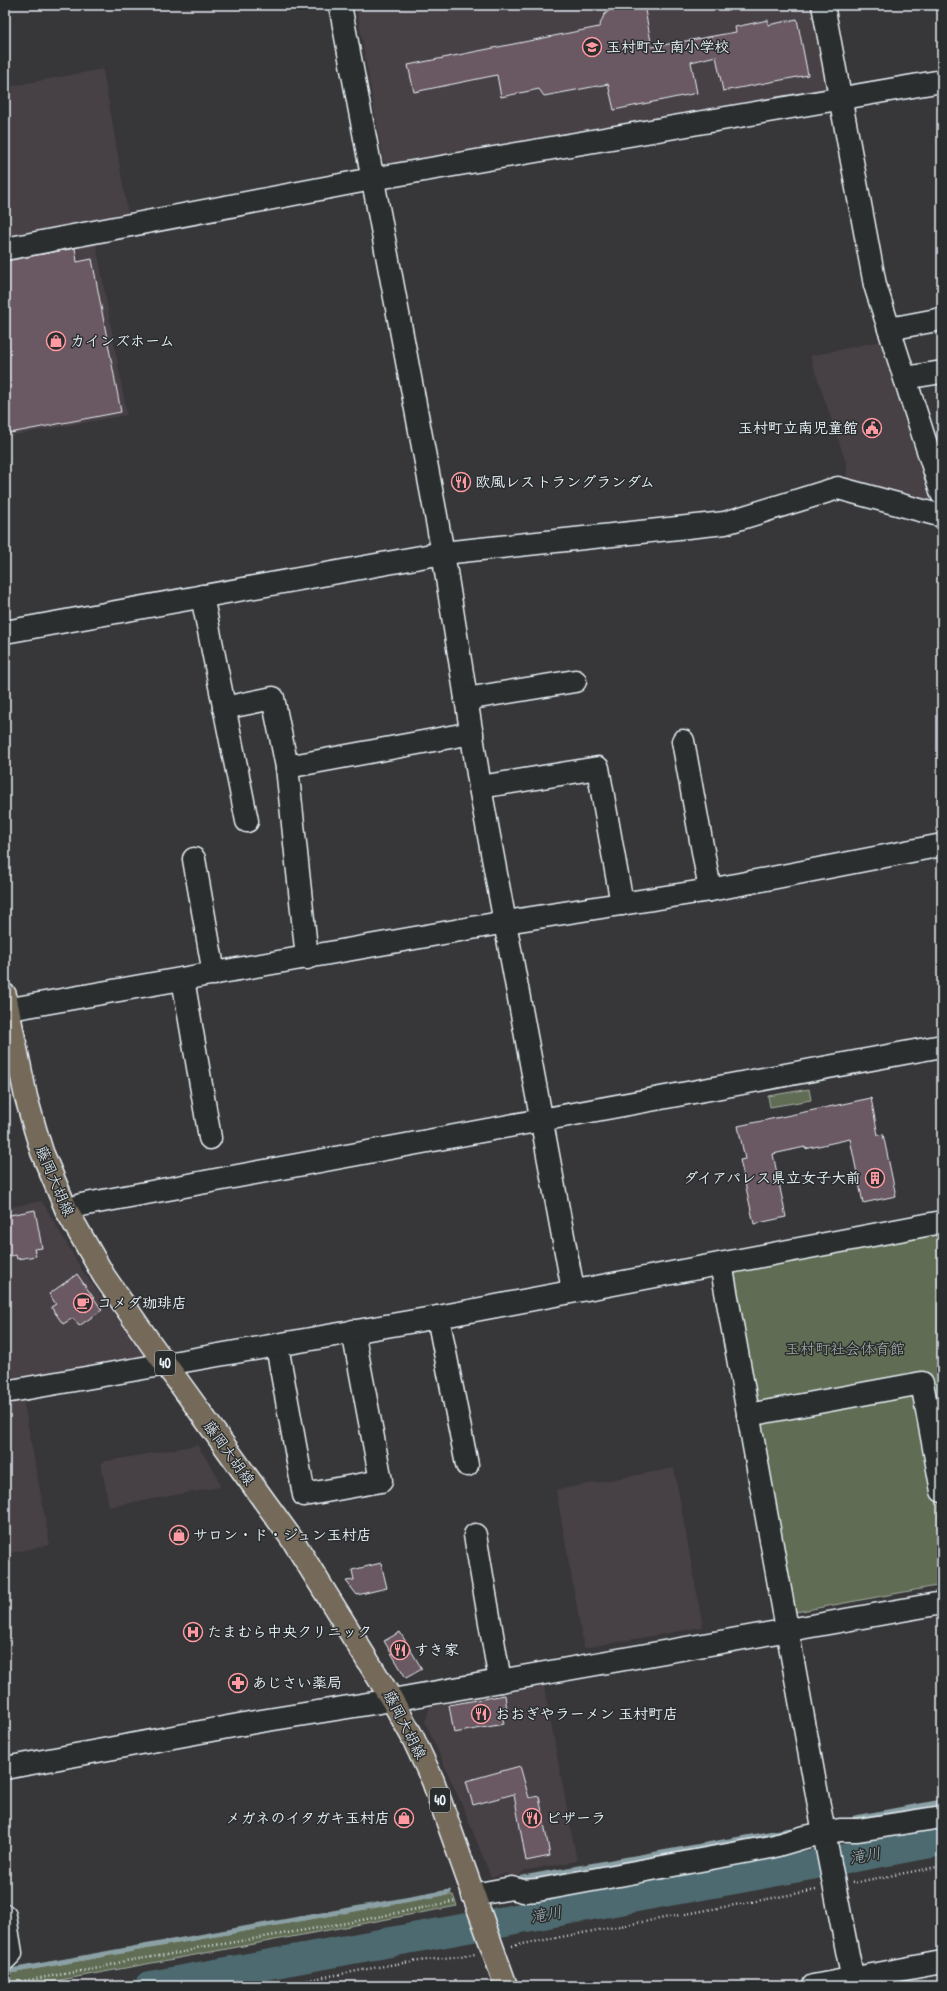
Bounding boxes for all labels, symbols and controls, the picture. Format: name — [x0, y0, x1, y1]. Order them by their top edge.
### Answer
school or university icon: 玉村町立 南小学校 — [581, 36, 603, 58]
place label: 玉村町立 南小学校 — [606, 36, 729, 57]
shop icon: カインズホーム — [45, 330, 67, 352]
place label: カインズホーム — [70, 330, 174, 351]
place label: 玉村町立南児童館 — [738, 417, 858, 438]
public building icon: 玉村町立南児童館 — [861, 417, 883, 439]
restaurant icon: 欧風レストラングランダム — [450, 471, 472, 493]
place label: 欧風レストラングランダム — [475, 471, 655, 492]
street label: 藤岡大胡線 — [31, 1142, 80, 1219]
place label: ダイアパレス県立女子大前 — [683, 1167, 861, 1188]
building icon: ダイアパレス県立女子大前 — [864, 1167, 886, 1189]
cafe icon: コメダ珈琲店 — [72, 1292, 94, 1314]
place label: コメダ珈琲店 — [97, 1292, 187, 1313]
park label: 玉村町社会体育館 — [785, 1338, 905, 1359]
road number: 40 — [155, 1351, 175, 1375]
street label: 藤岡大胡線 — [199, 1416, 260, 1489]
shop icon: サロン・ド・ジュン玉村店 — [168, 1524, 190, 1546]
place label: サロン・ド・ジュン玉村店 — [193, 1524, 372, 1545]
hospital icon: たまむら中央クリニック — [182, 1621, 204, 1643]
place label: たまむら中央クリニック — [207, 1621, 372, 1642]
restaurant icon: すき家 — [389, 1639, 411, 1661]
place label: すき家 — [414, 1639, 459, 1660]
pharmacy icon: あじさい薬局 — [227, 1672, 249, 1694]
place label: あじさい薬局 — [252, 1672, 342, 1693]
street label: 藤岡大胡線 — [379, 1687, 432, 1763]
restaurant icon: おおぎやラーメン 玉村町店 — [470, 1703, 492, 1725]
place label: おおぎやラーメン 玉村町店 — [495, 1703, 678, 1724]
road number: 40 — [430, 1788, 450, 1812]
place label: メガネのイタガキ玉村店 — [226, 1807, 390, 1828]
shop icon: メガネのイタガキ玉村店 — [393, 1807, 415, 1829]
restaurant icon: ピザーラ — [521, 1807, 543, 1829]
place label: ピザーラ — [546, 1807, 606, 1828]
water label: 滝川 — [847, 1841, 883, 1869]
water label: 滝川 — [528, 1900, 564, 1928]

